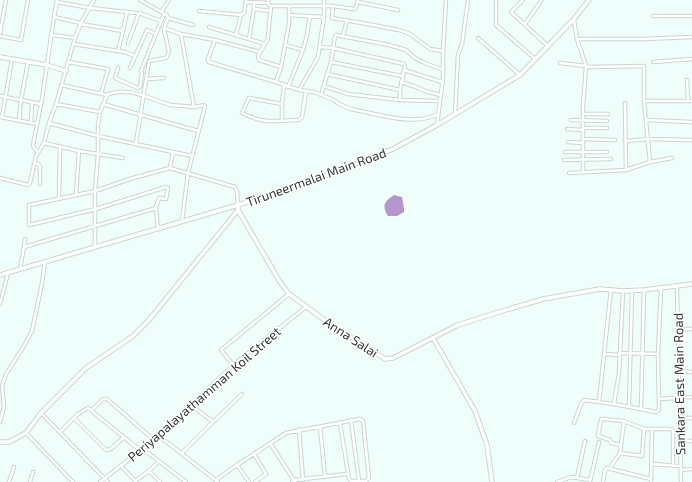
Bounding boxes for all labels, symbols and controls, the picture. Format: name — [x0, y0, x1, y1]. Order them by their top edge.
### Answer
street label: Tiruneermalai Main Road — [244, 144, 388, 210]
street label: Anna Salai — [321, 313, 381, 361]
street label: Sankara East Main Road — [670, 313, 688, 455]
street label: Periyapalayathamman Koil Street — [124, 323, 284, 465]

